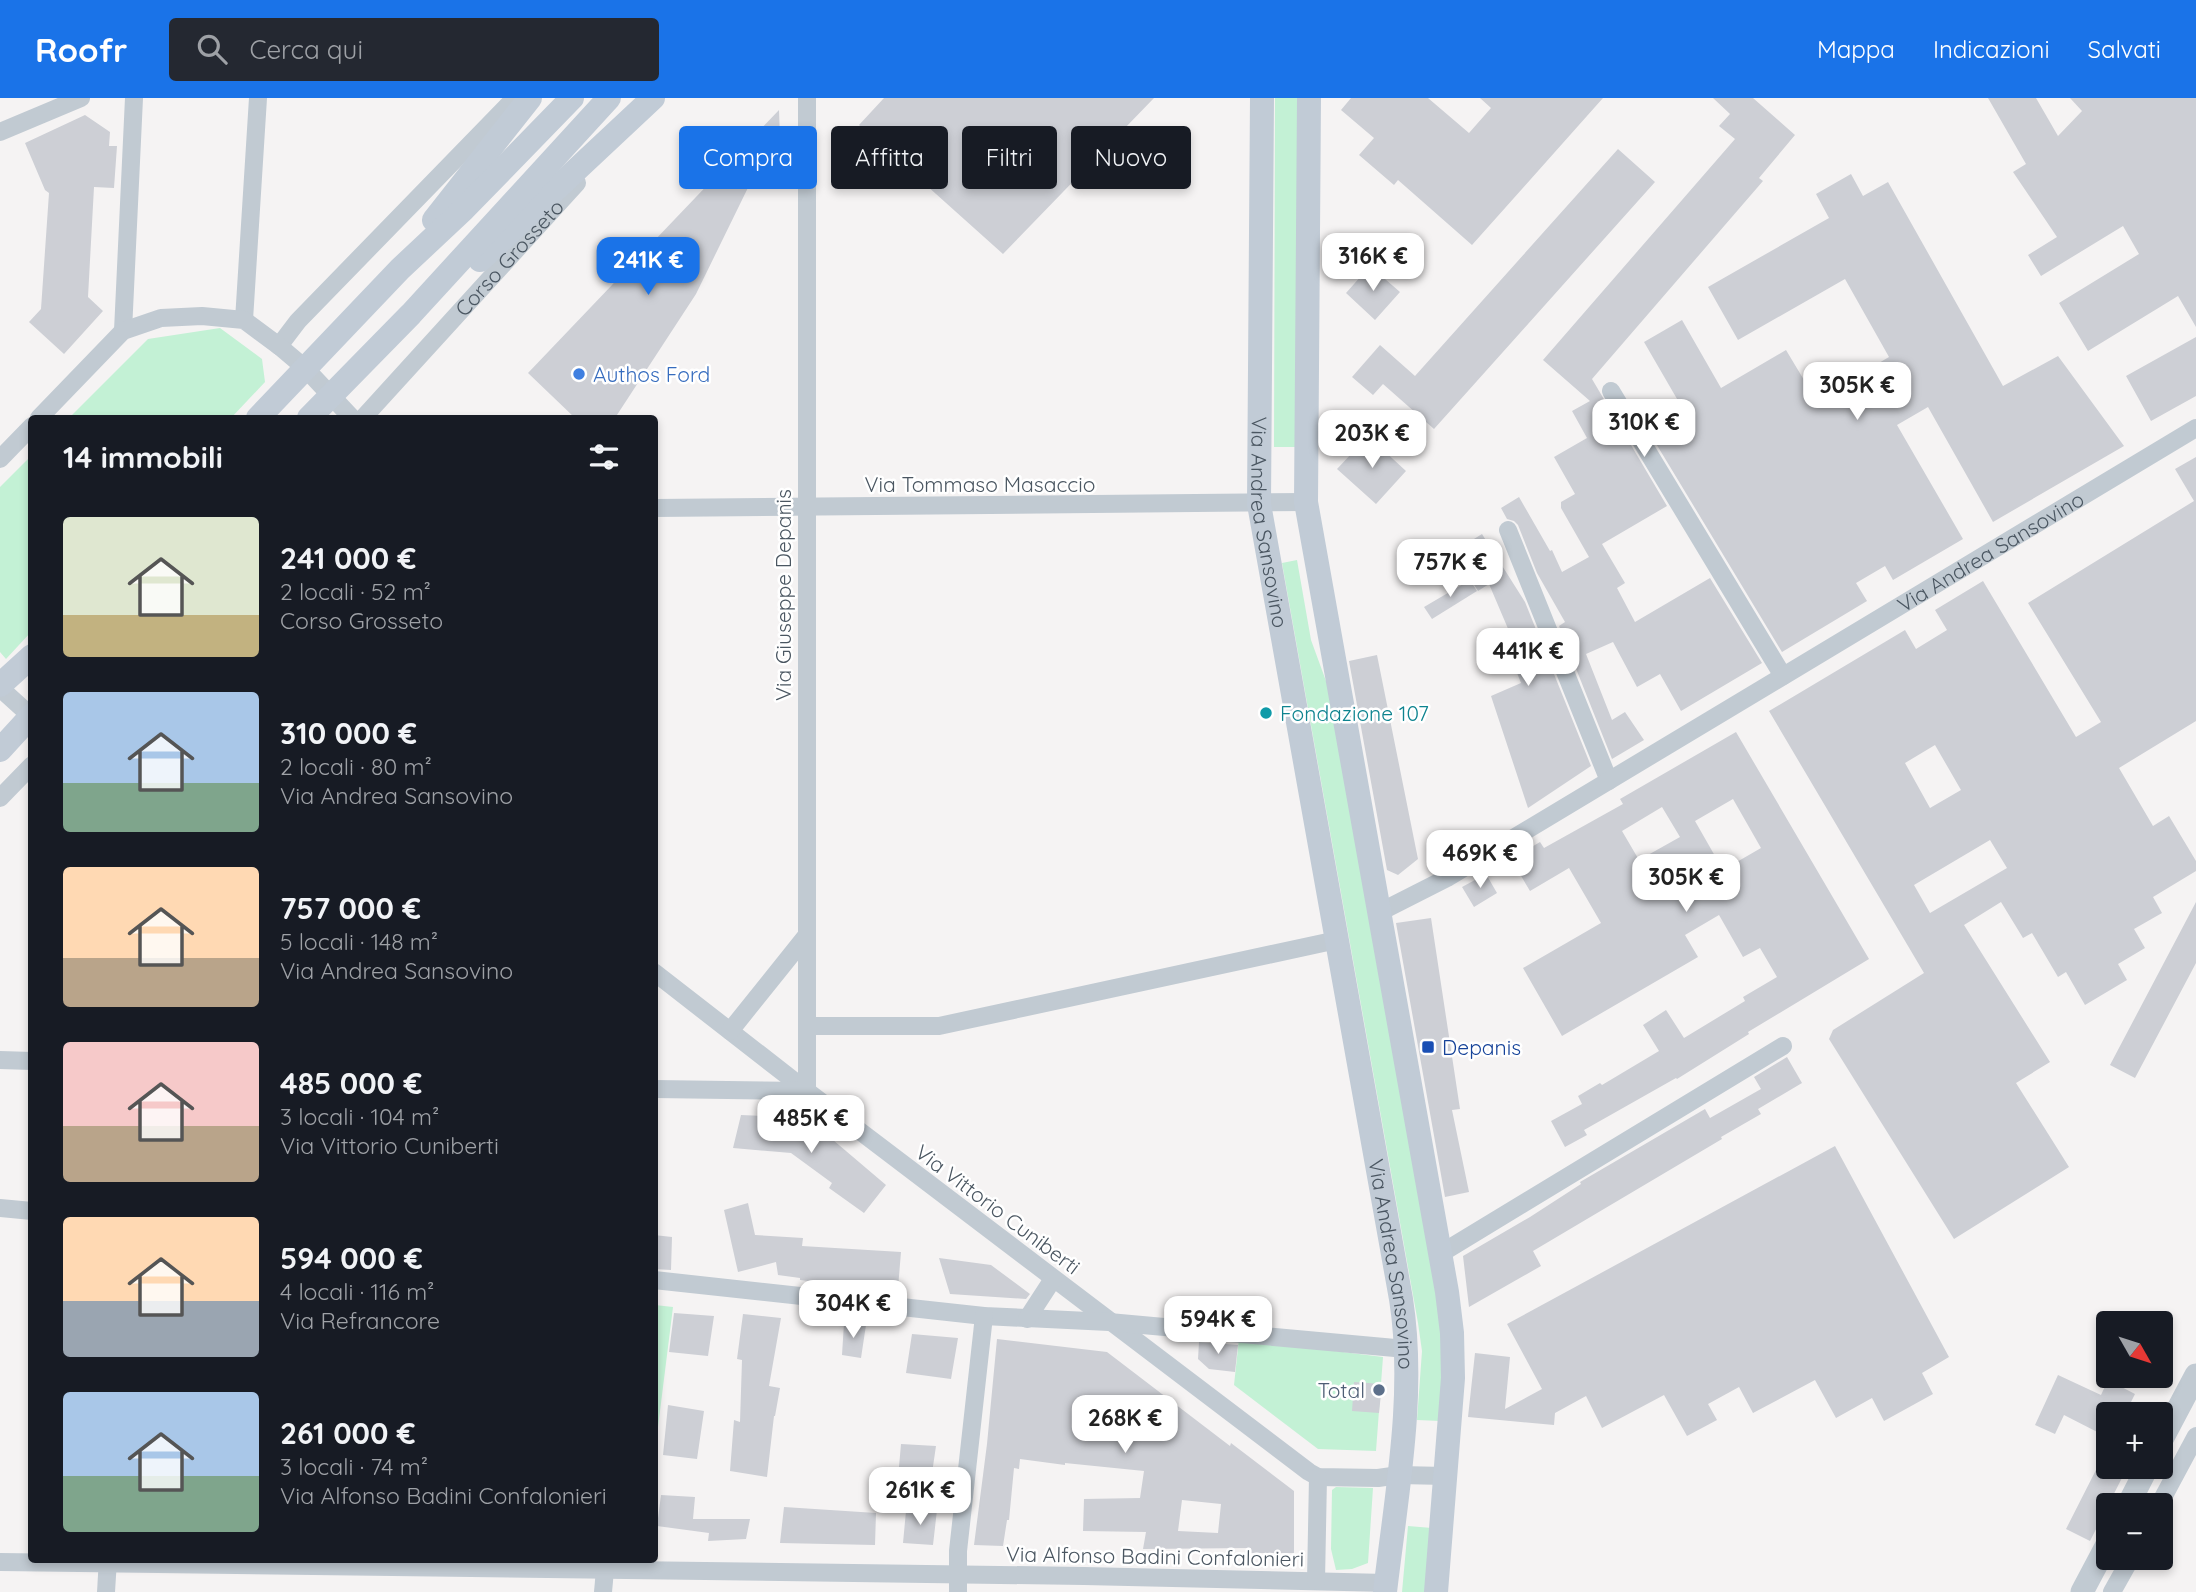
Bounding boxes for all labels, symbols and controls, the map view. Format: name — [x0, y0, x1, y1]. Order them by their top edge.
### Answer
search box — [169, 18, 659, 81]
text: Roofr — [35, 29, 127, 70]
icon: search — [193, 30, 231, 68]
text: Cerca qui — [249, 33, 363, 66]
text: Mappa — [1817, 34, 1895, 64]
text: Indicazioni — [1933, 34, 2050, 64]
text: Salvati — [2088, 34, 2161, 64]
chip: Compra — [679, 126, 817, 189]
chip: Affitta — [831, 126, 948, 189]
chip: Filtri — [962, 126, 1057, 189]
chip: Nuovo — [1071, 126, 1191, 189]
street label: Corso Grosseto — [449, 194, 569, 321]
pin: 316K € — [1316, 234, 1430, 293]
pin: 241K € — [591, 238, 705, 297]
text: 316K € — [1338, 241, 1408, 270]
text: 241K € — [613, 245, 683, 274]
place label: Authos Ford — [593, 361, 710, 387]
pin: 305K € — [1800, 362, 1914, 422]
marker: Authos Ford — [571, 366, 587, 382]
text: 305K € — [1819, 370, 1895, 399]
pin: 310K € — [1587, 400, 1701, 459]
text: 310K € — [1608, 407, 1680, 436]
pin: 203K € — [1315, 410, 1429, 470]
street label: Via Andrea Sansovino — [1245, 416, 1294, 630]
text: 203K € — [1334, 418, 1410, 447]
text: 14 immobili — [63, 438, 223, 476]
icon: filters — [585, 438, 623, 476]
street label: Via Tommaso Masaccio — [865, 471, 1095, 497]
street label: Via Andrea Sansovino — [1892, 486, 2088, 618]
street label: Via Giuseppe Depanis — [770, 489, 796, 701]
text: 241 000 € — [280, 539, 416, 577]
pin: 757K € — [1393, 540, 1507, 599]
icon: home — [119, 545, 203, 629]
text: 757K € — [1413, 547, 1487, 576]
text: 2 locali · 52 m² — [280, 577, 431, 606]
text: Corso Grosseto — [280, 606, 443, 635]
pin: 441K € — [1471, 628, 1585, 688]
text: 441K € — [1492, 636, 1564, 665]
place label: Fondazione 107 — [1280, 700, 1429, 726]
marker: Fondazione 107 — [1258, 705, 1274, 721]
text: 310 000 € — [280, 714, 417, 752]
icon: home — [119, 720, 203, 804]
text: 2 locali · 80 m² — [280, 752, 432, 781]
text: Via Andrea Sansovino — [280, 781, 513, 810]
pin: 469K € — [1423, 830, 1537, 890]
text: 469K € — [1442, 838, 1518, 867]
pin: 305K € — [1629, 854, 1743, 914]
text: 305K € — [1648, 862, 1724, 891]
text: 757 000 € — [280, 889, 421, 927]
icon: home — [119, 895, 203, 979]
text: 5 locali · 148 m² — [280, 927, 438, 956]
text: Via Andrea Sansovino — [280, 956, 513, 985]
place label: Depanis — [1442, 1034, 1521, 1060]
marker: Depanis — [1420, 1039, 1436, 1055]
text: 485 000 € — [280, 1064, 422, 1102]
icon: home — [119, 1070, 203, 1154]
pin: 485K € — [754, 1096, 868, 1155]
text: 3 locali · 104 m² — [280, 1102, 439, 1131]
text: 485K € — [773, 1103, 849, 1132]
text: Via Vittorio Cuniberti — [280, 1131, 499, 1160]
street label: Via Vittorio Cuniberti — [910, 1139, 1086, 1279]
street label: Via Andrea Sansovino — [1363, 1157, 1419, 1370]
text: 594 000 € — [280, 1239, 423, 1277]
icon: home — [119, 1245, 203, 1329]
text: 4 locali · 116 m² — [280, 1277, 434, 1306]
pin: 304K € — [796, 1280, 910, 1340]
text: 304K € — [815, 1288, 891, 1317]
pin: 594K € — [1161, 1296, 1275, 1356]
text: 594K € — [1180, 1304, 1256, 1333]
text: Via Refrancore — [280, 1306, 440, 1335]
north arrow — [2096, 1311, 2174, 1388]
map controls — [2096, 1311, 2173, 1570]
place label: Total — [1317, 1377, 1365, 1403]
marker: Total — [1371, 1382, 1387, 1398]
pin: 268K € — [1068, 1396, 1182, 1455]
button: + — [2096, 1402, 2173, 1479]
text: 268K € — [1088, 1403, 1162, 1432]
text: 261 000 € — [280, 1414, 416, 1452]
icon: home — [119, 1420, 203, 1504]
text: 3 locali · 74 m² — [280, 1452, 428, 1481]
pin: 261K € — [863, 1468, 977, 1527]
text: 261K € — [885, 1475, 955, 1504]
text: Via Alfonso Badini Confalonieri — [280, 1481, 607, 1510]
button: − — [2096, 1493, 2173, 1570]
street label: Via Alfonso Badini Confalonieri — [1006, 1540, 1304, 1572]

